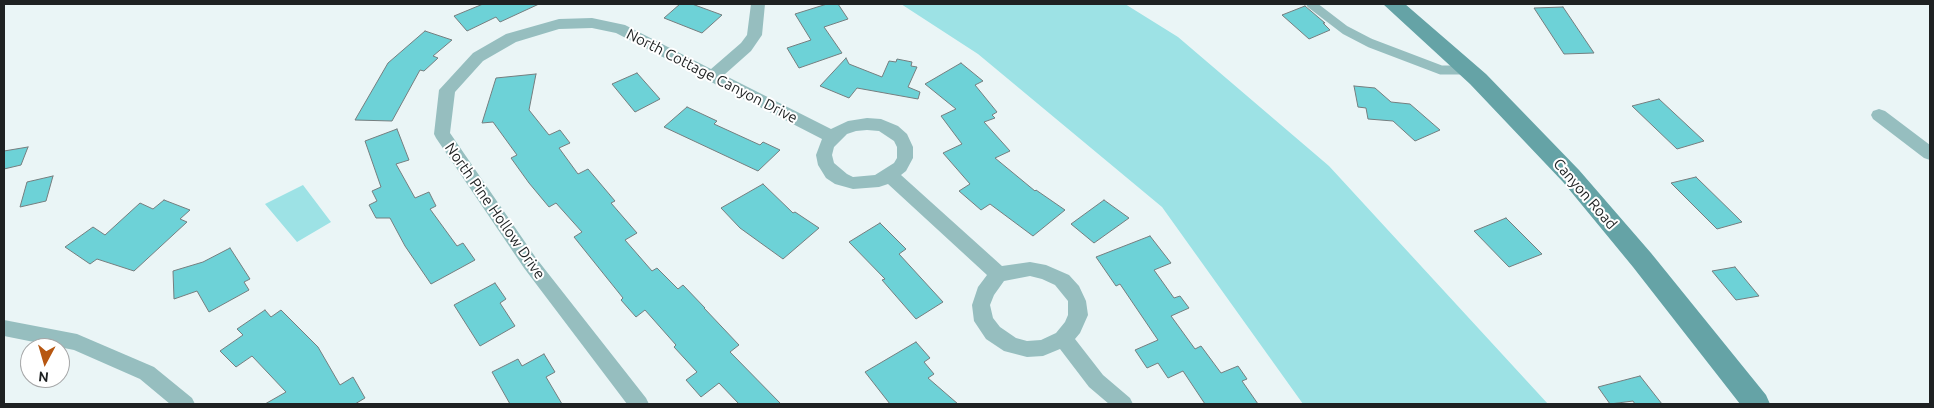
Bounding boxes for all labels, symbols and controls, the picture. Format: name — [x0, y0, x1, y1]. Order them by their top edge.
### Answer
street label: North Cottage Canyon Drive — [623, 25, 801, 127]
street label: North Pine Hollow Drive — [441, 139, 549, 283]
street label: Canyon Road — [1549, 155, 1621, 233]
north arrow — [20, 338, 70, 388]
text: N — [38, 368, 50, 385]

